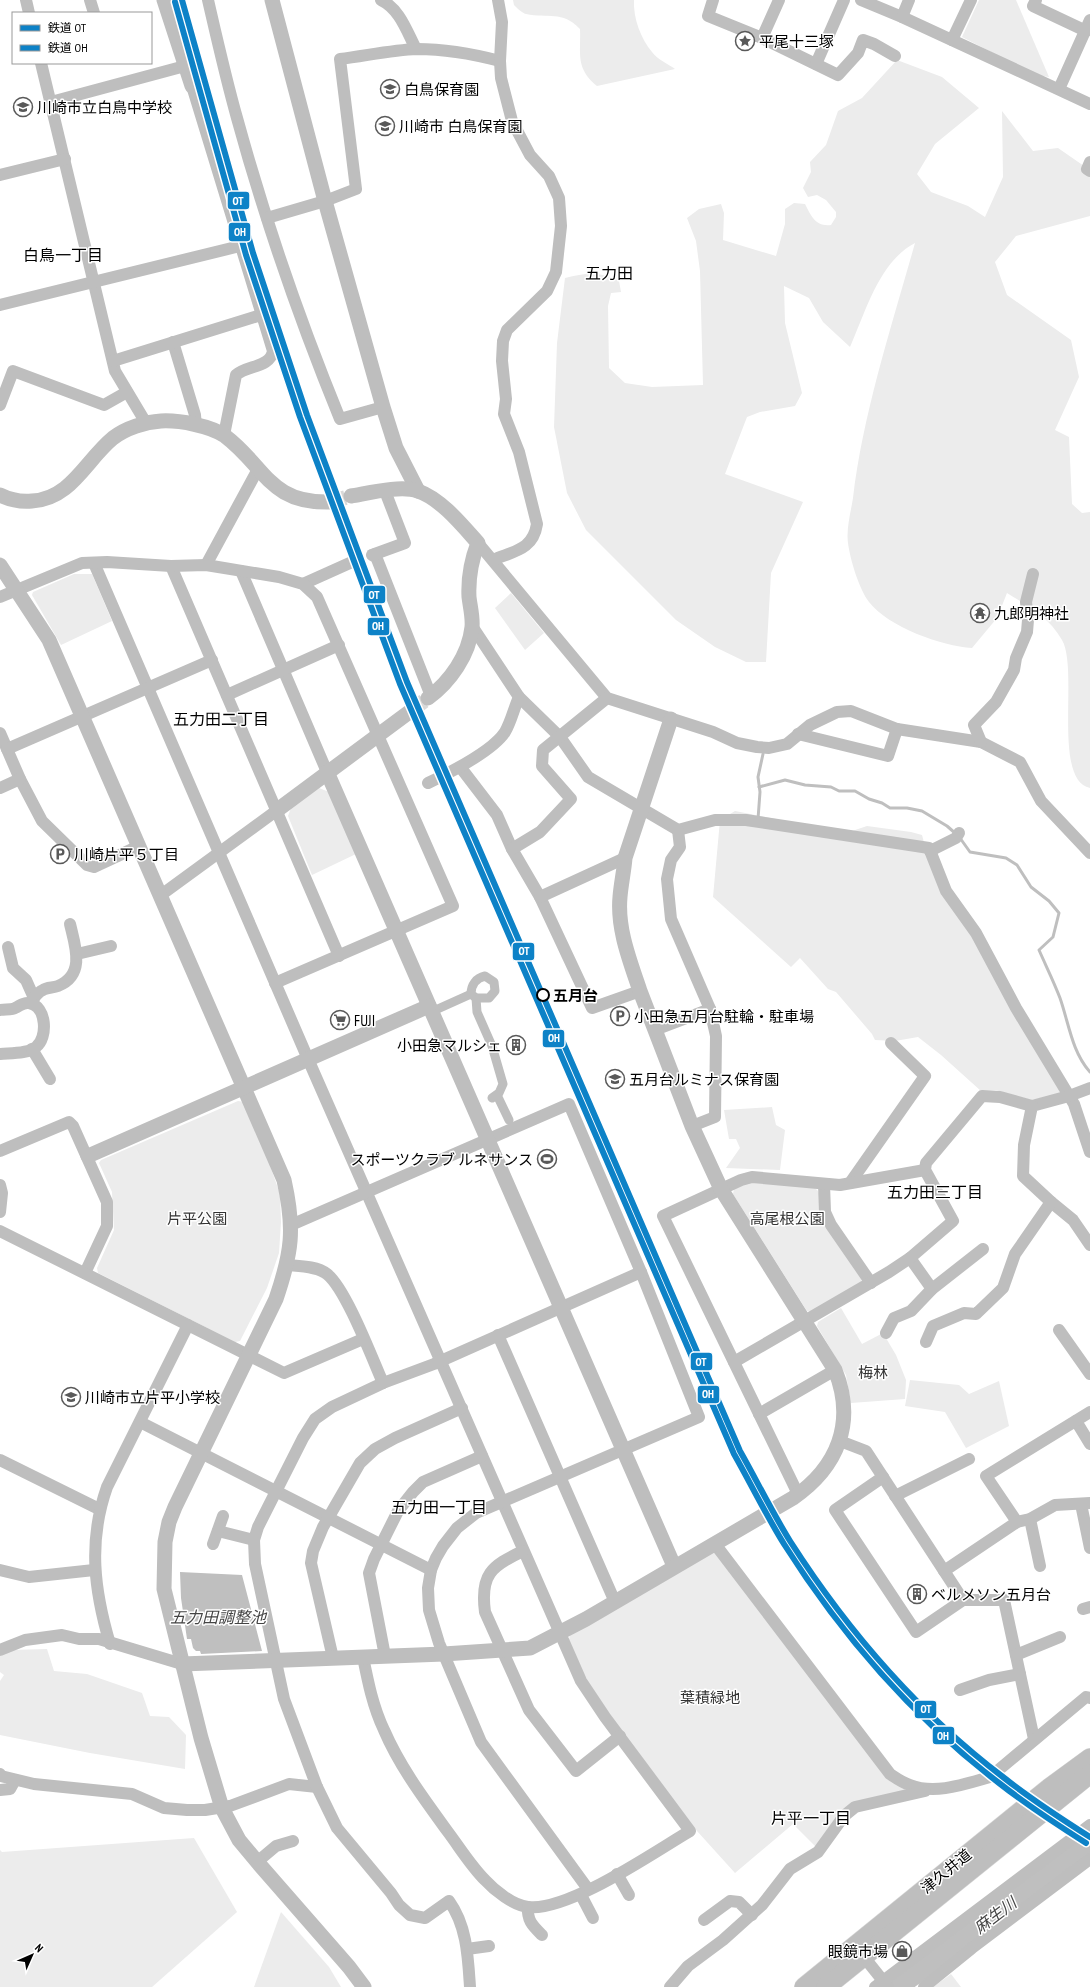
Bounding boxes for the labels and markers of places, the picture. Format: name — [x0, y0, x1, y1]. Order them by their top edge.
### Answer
place icon: 平尾十三塚 — [734, 30, 756, 52]
place label: 平尾十三塚 — [759, 32, 834, 51]
school or university icon: 白鳥保育園 — [379, 78, 401, 100]
place label: 白鳥保育園 — [404, 80, 479, 99]
school or university icon: 川崎市立白鳥中学校 — [12, 96, 34, 118]
place label: 川崎市立白鳥中学校 — [37, 98, 172, 117]
school or university icon: 川崎市 白鳥保育園 — [374, 115, 396, 137]
place label: 川崎市 白鳥保育園 — [399, 117, 522, 136]
temple icon: 九郎明神社 — [969, 602, 991, 624]
place label: 九郎明神社 — [994, 604, 1069, 623]
parking icon: 川崎片平５丁目 — [49, 843, 71, 865]
place label: 川崎片平５丁目 — [74, 845, 179, 864]
place label: 五月台 — [553, 986, 598, 1005]
marker: 五月台 — [536, 988, 550, 1002]
parking icon: 小田急五月台駐輪・駐車場 — [609, 1005, 631, 1027]
place label: 小田急五月台駐輪・駐車場 — [634, 1007, 814, 1026]
supermarket icon: FUJI — [329, 1009, 351, 1031]
place label: FUJI — [354, 1011, 375, 1030]
building icon: 小田急マルシェ — [505, 1034, 527, 1056]
place label: 小田急マルシェ — [397, 1036, 502, 1055]
school or university icon: 五月台ルミナス保育園 — [604, 1068, 626, 1090]
place label: 五月台ルミナス保育園 — [629, 1070, 779, 1089]
sports icon: スポーツクラブ ルネサンス — [536, 1148, 558, 1170]
place label: スポーツクラブ ルネサンス — [350, 1150, 533, 1169]
school or university icon: 川崎市立片平小学校 — [60, 1386, 82, 1408]
place label: 川崎市立片平小学校 — [85, 1388, 220, 1407]
building icon: ベルメソン五月台 — [906, 1583, 928, 1605]
place label: ベルメソン五月台 — [931, 1585, 1051, 1604]
shop icon: 眼鏡市場 — [891, 1940, 913, 1962]
place label: 眼鏡市場 — [828, 1942, 888, 1961]

